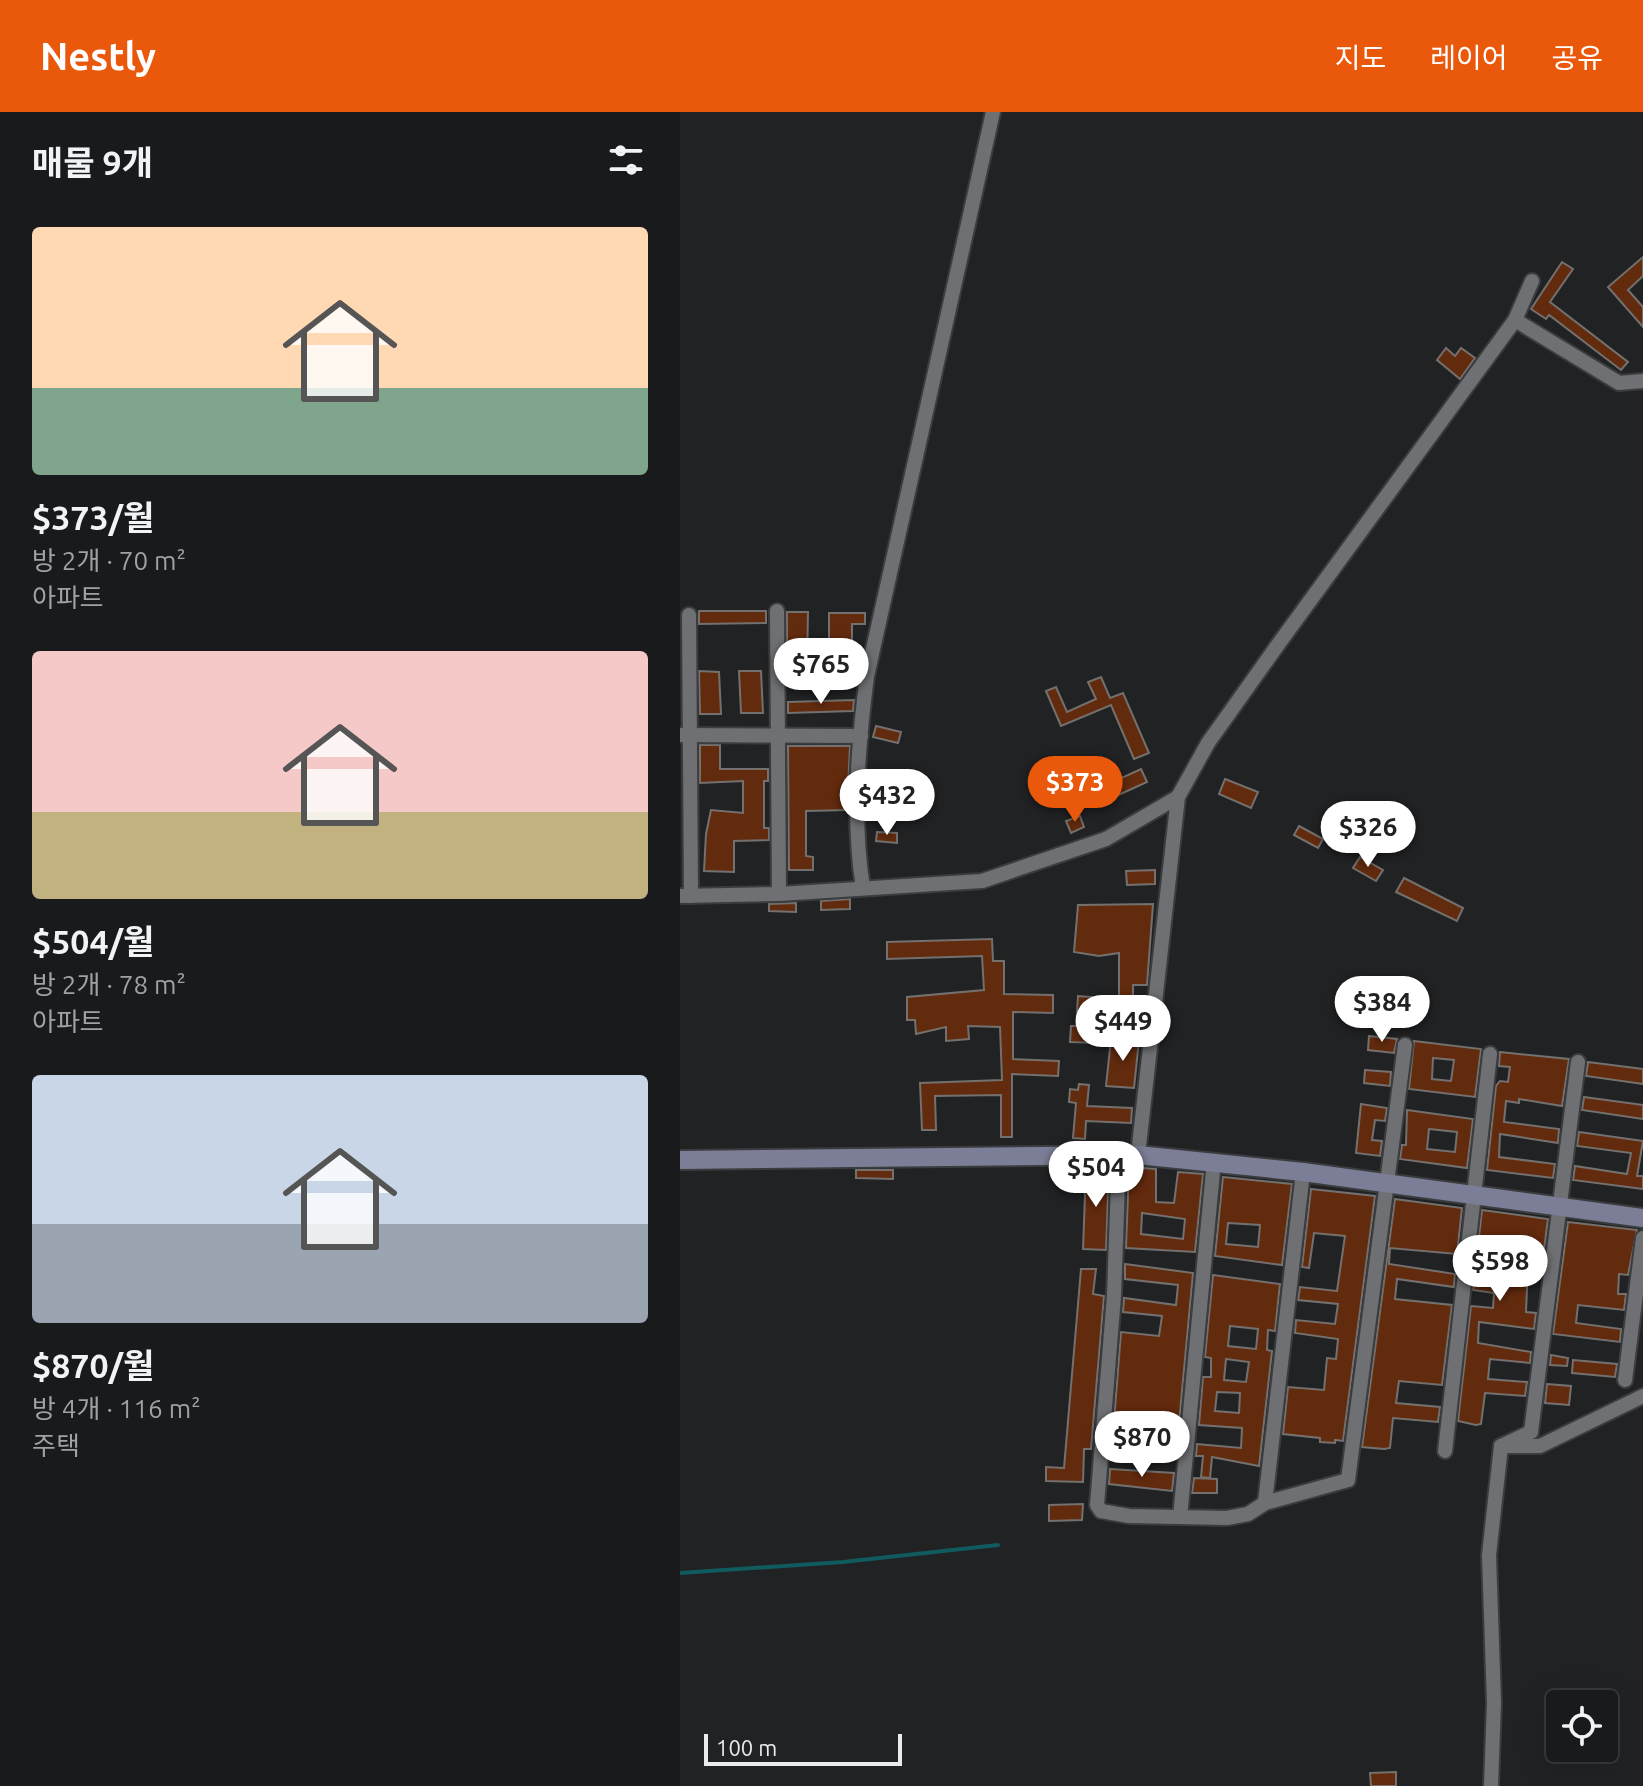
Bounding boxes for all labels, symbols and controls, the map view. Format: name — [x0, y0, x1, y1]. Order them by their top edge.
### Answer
text: Nestly — [40, 35, 156, 77]
text: 지도 — [1335, 42, 1386, 73]
text: 레이어 — [1430, 42, 1507, 73]
text: 공유 — [1551, 42, 1603, 73]
icon: filters — [604, 138, 648, 182]
text: 매물 9개 — [32, 143, 153, 181]
icon: home — [268, 279, 412, 423]
text: $373/월 — [32, 498, 154, 536]
text: 방 2개 · 70 m² — [32, 546, 186, 575]
text: 아파트 — [32, 583, 104, 612]
pin: $765 — [774, 638, 868, 706]
text: $765 — [792, 649, 850, 678]
icon: home — [268, 703, 412, 847]
pin: $373 — [1028, 756, 1122, 824]
text: $373 — [1046, 767, 1104, 796]
pin: $432 — [840, 769, 934, 837]
text: $432 — [858, 780, 916, 809]
pin: $326 — [1321, 801, 1415, 869]
text: $326 — [1339, 812, 1397, 841]
text: $504/월 — [32, 922, 154, 960]
text: 방 2개 · 78 m² — [32, 970, 186, 999]
pin: $384 — [1335, 976, 1429, 1044]
text: $384 — [1353, 987, 1411, 1016]
pin: $449 — [1076, 995, 1170, 1063]
text: $449 — [1094, 1006, 1152, 1035]
text: 아파트 — [32, 1007, 104, 1036]
icon: home — [268, 1127, 412, 1271]
pin: $504 — [1049, 1141, 1143, 1209]
text: $504 — [1067, 1152, 1125, 1181]
pin: $598 — [1453, 1235, 1547, 1303]
text: $598 — [1471, 1246, 1529, 1275]
text: $870/월 — [32, 1346, 154, 1384]
text: 방 4개 · 116 m² — [32, 1394, 200, 1423]
pin: $870 — [1095, 1411, 1189, 1479]
text: $870 — [1113, 1422, 1171, 1451]
text: 주택 — [32, 1431, 80, 1460]
map controls — [1546, 1690, 1618, 1762]
button: locate — [1546, 1690, 1618, 1762]
scale bar — [704, 1730, 902, 1766]
text: 100 m — [716, 1735, 777, 1760]

